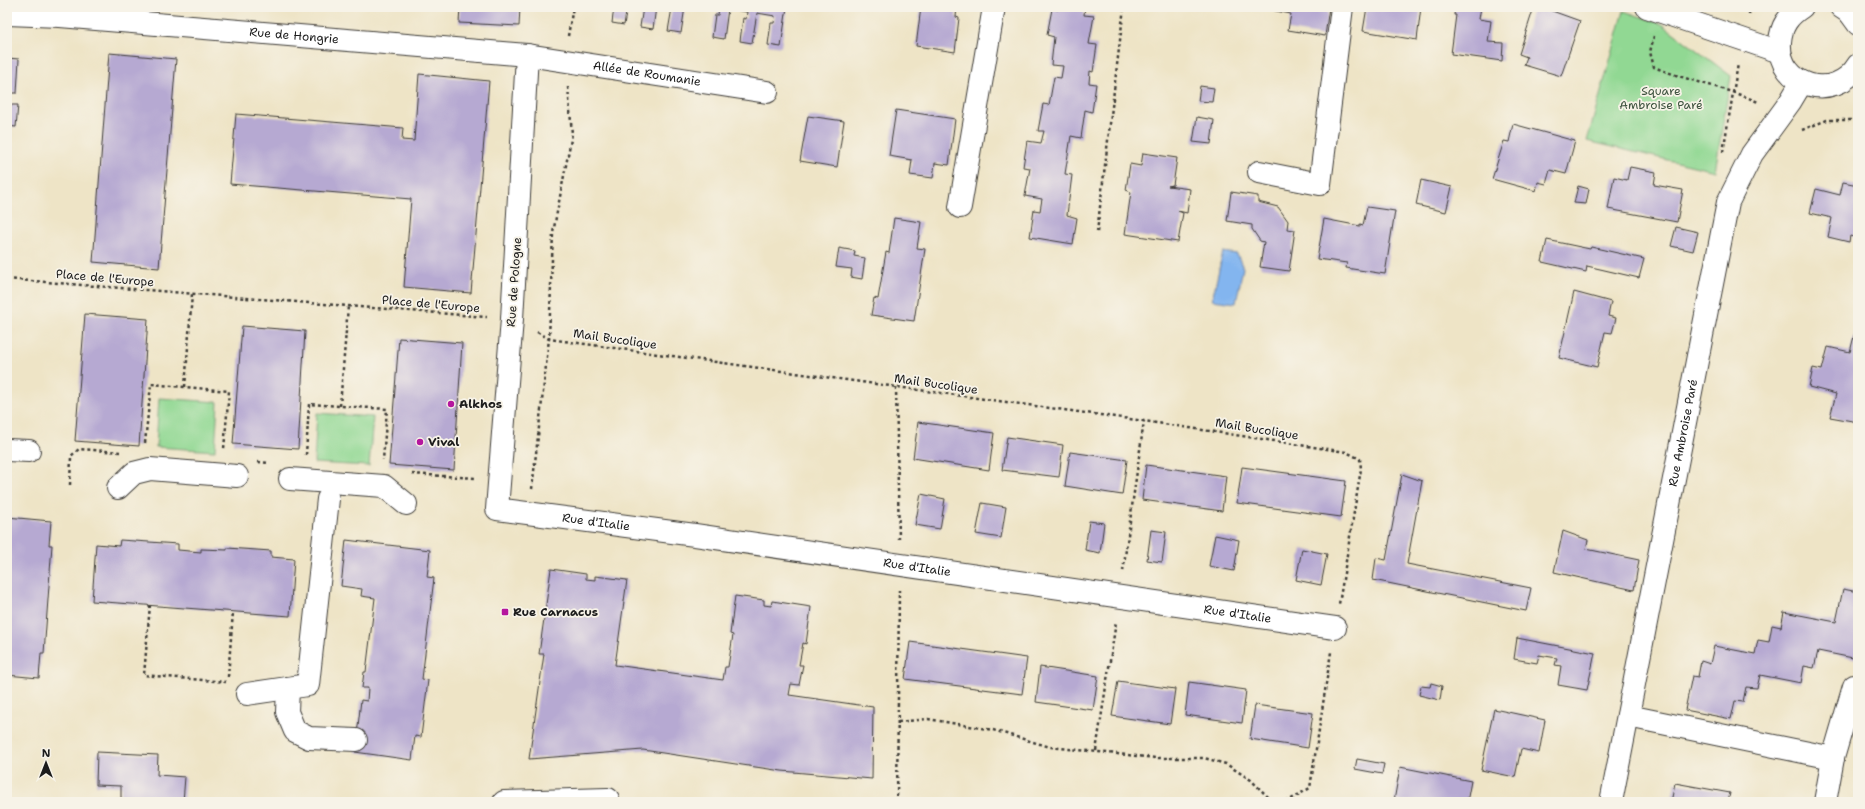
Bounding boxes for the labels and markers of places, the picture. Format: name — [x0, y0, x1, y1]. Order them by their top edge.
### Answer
place label: Alkhos — [459, 396, 502, 412]
marker: Alkhos — [446, 399, 456, 409]
place label: Vival — [428, 434, 459, 450]
marker: Vival — [415, 437, 425, 447]
place label: Rue Carnacus — [513, 604, 598, 620]
marker: Rue Carnacus — [500, 607, 510, 617]

